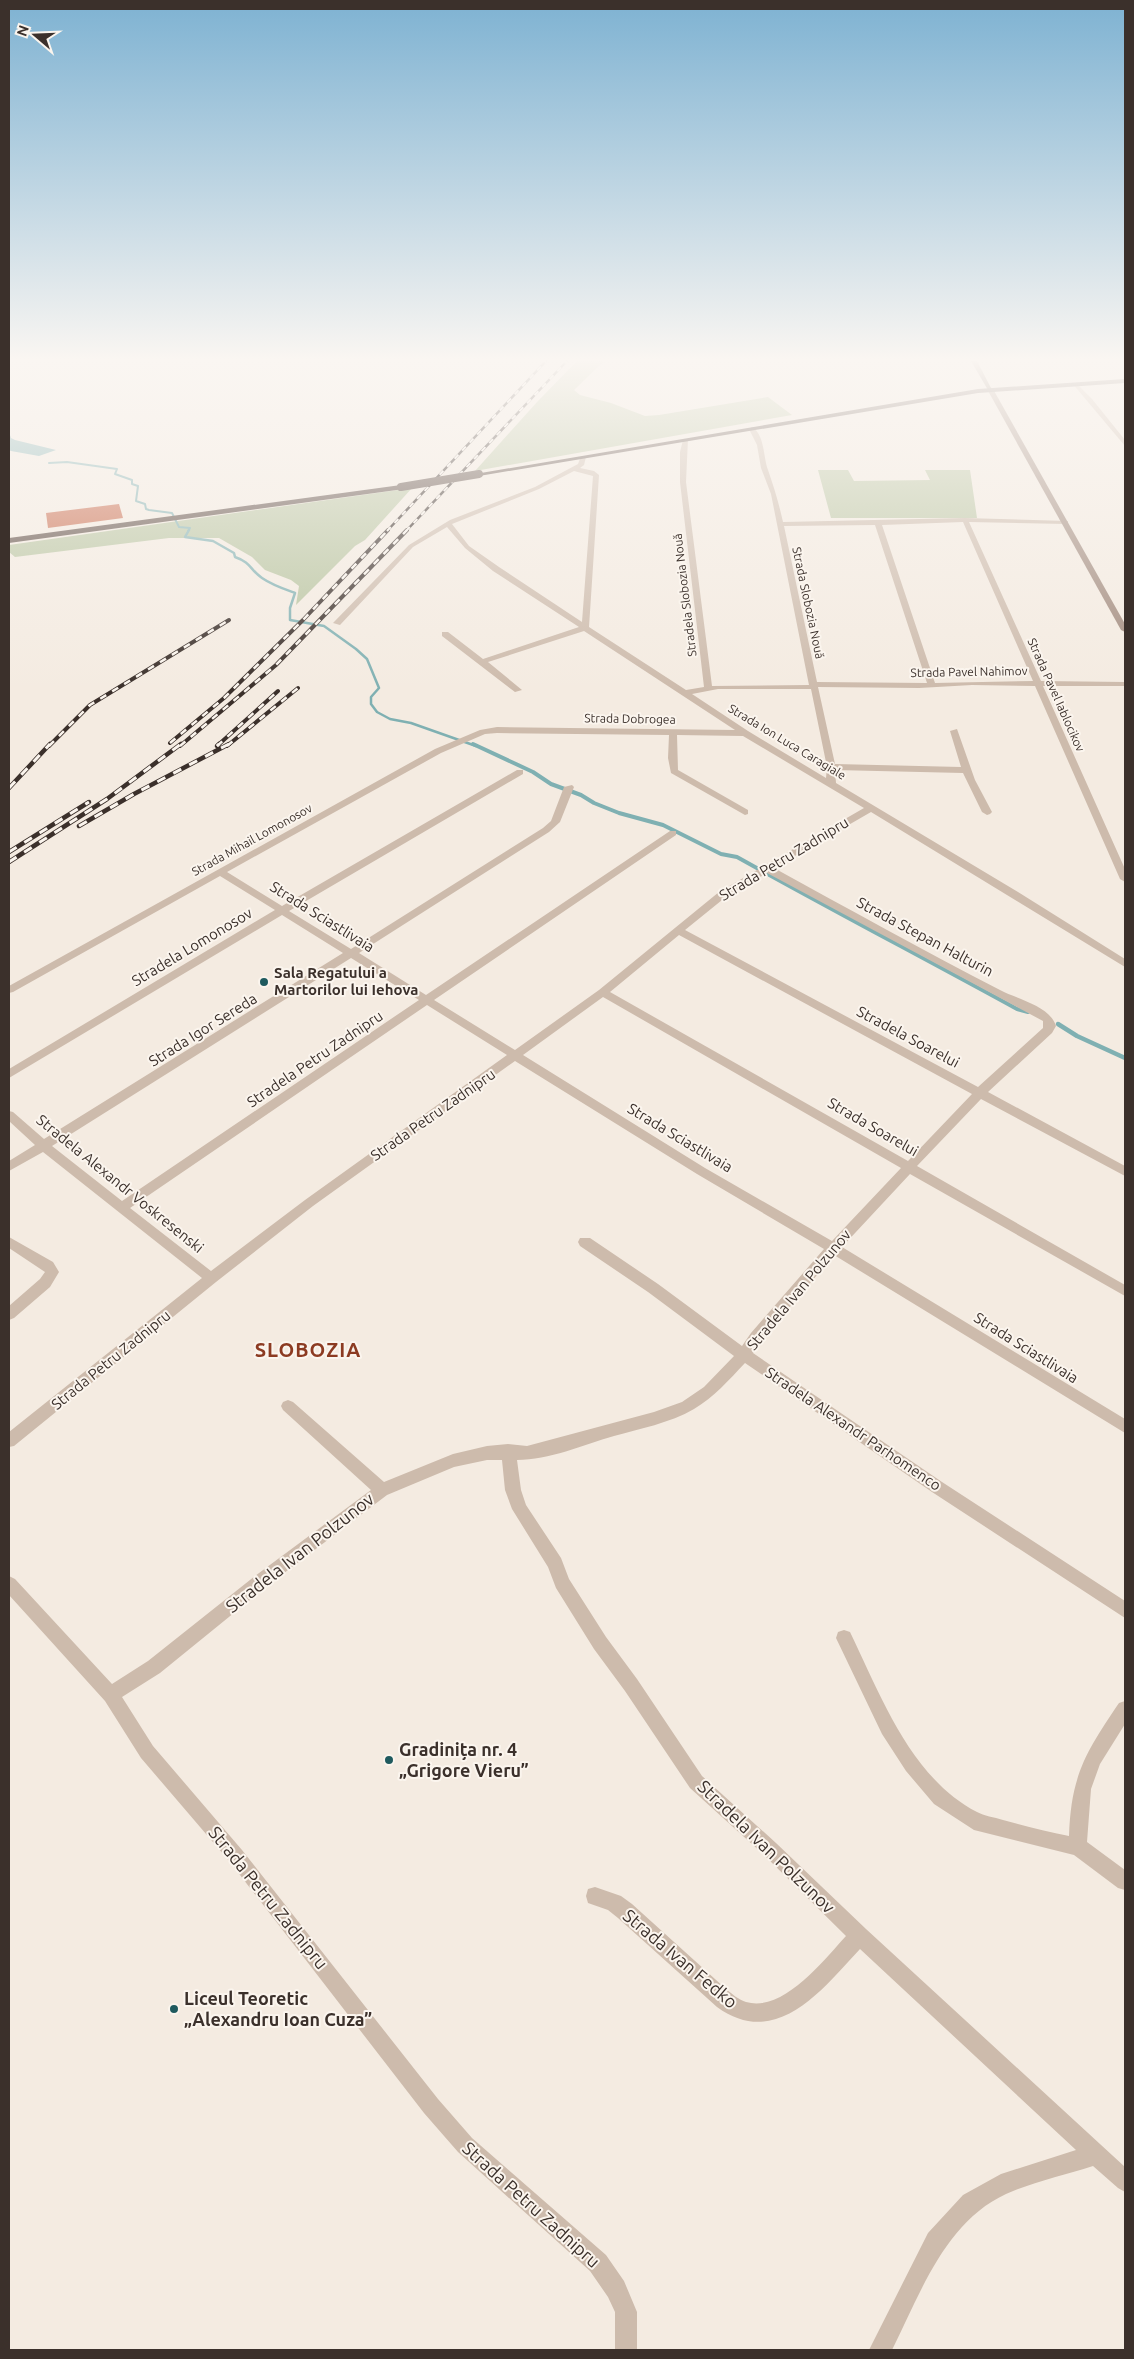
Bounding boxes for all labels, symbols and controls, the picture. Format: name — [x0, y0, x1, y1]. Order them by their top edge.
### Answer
north arrow — [10, 10, 60, 60]
text: N — [13, 23, 32, 38]
street label: Stradela Slobozia Nouă — [671, 533, 698, 657]
street label: Strada Slobozia Nouă — [790, 546, 827, 660]
street label: Strada Pavel Iablocikov — [1026, 636, 1087, 754]
street label: Strada Pavel Nahimov — [910, 664, 1028, 679]
street label: Strada Ion Luca Caragiale — [726, 701, 848, 782]
street label: Strada Dobrogea — [584, 711, 676, 726]
street label: Strada Mihail Lomonosov — [189, 801, 314, 878]
street label: Strada Petru Zadnipru — [716, 813, 851, 904]
street label: Strada Sciastlivaia — [267, 878, 377, 955]
street label: Strada Stepan Halturin — [854, 893, 996, 980]
street label: Stradela Lomonosov — [129, 904, 256, 989]
place label: Sala Regatului a Martorilor lui Iehova — [274, 964, 418, 998]
marker: Sala Regatului a Martorilor lui Iehova — [258, 976, 270, 988]
street label: Strada Igor Sereda — [146, 990, 260, 1070]
street label: Stradela Soarelui — [854, 1002, 962, 1071]
street label: Stradela Petru Zadnipru — [244, 1007, 386, 1110]
street label: Strada Petru Zadnipru — [367, 1065, 498, 1164]
street label: Strada Soarelui — [825, 1094, 921, 1159]
street label: Strada Sciastlivaia — [625, 1099, 736, 1176]
street label: Stradela Alexandr Voskresenski — [33, 1111, 207, 1256]
street label: Stradela Ivan Polzunov — [743, 1226, 854, 1353]
street label: Strada Petru Zadnipru — [48, 1306, 173, 1413]
street label: Strada Sciastlivaia — [971, 1309, 1081, 1386]
district label: SLOBOZIA — [255, 1338, 361, 1361]
street label: Stradela Alexandr Parhomenco — [762, 1363, 944, 1494]
street label: Stradela Ivan Polzunov — [221, 1488, 377, 1616]
place label: Gradinița nr. 4 „Grigore Vieru” — [399, 1739, 529, 1780]
marker: Gradinița nr. 4 „Grigore Vieru” — [383, 1754, 395, 1766]
street label: Stradela Ivan Polzunov — [694, 1776, 839, 1917]
street label: Strada Petru Zadnipru — [205, 1822, 332, 1973]
street label: Strada Ivan Fedko — [620, 1905, 742, 2012]
place label: Liceul Teoretic „Alexandru Ioan Cuza” — [184, 1988, 372, 2029]
marker: Liceul Teoretic „Alexandru Ioan Cuza” — [168, 2003, 180, 2015]
street label: Strada Petru Zadnipru — [459, 2137, 604, 2271]

